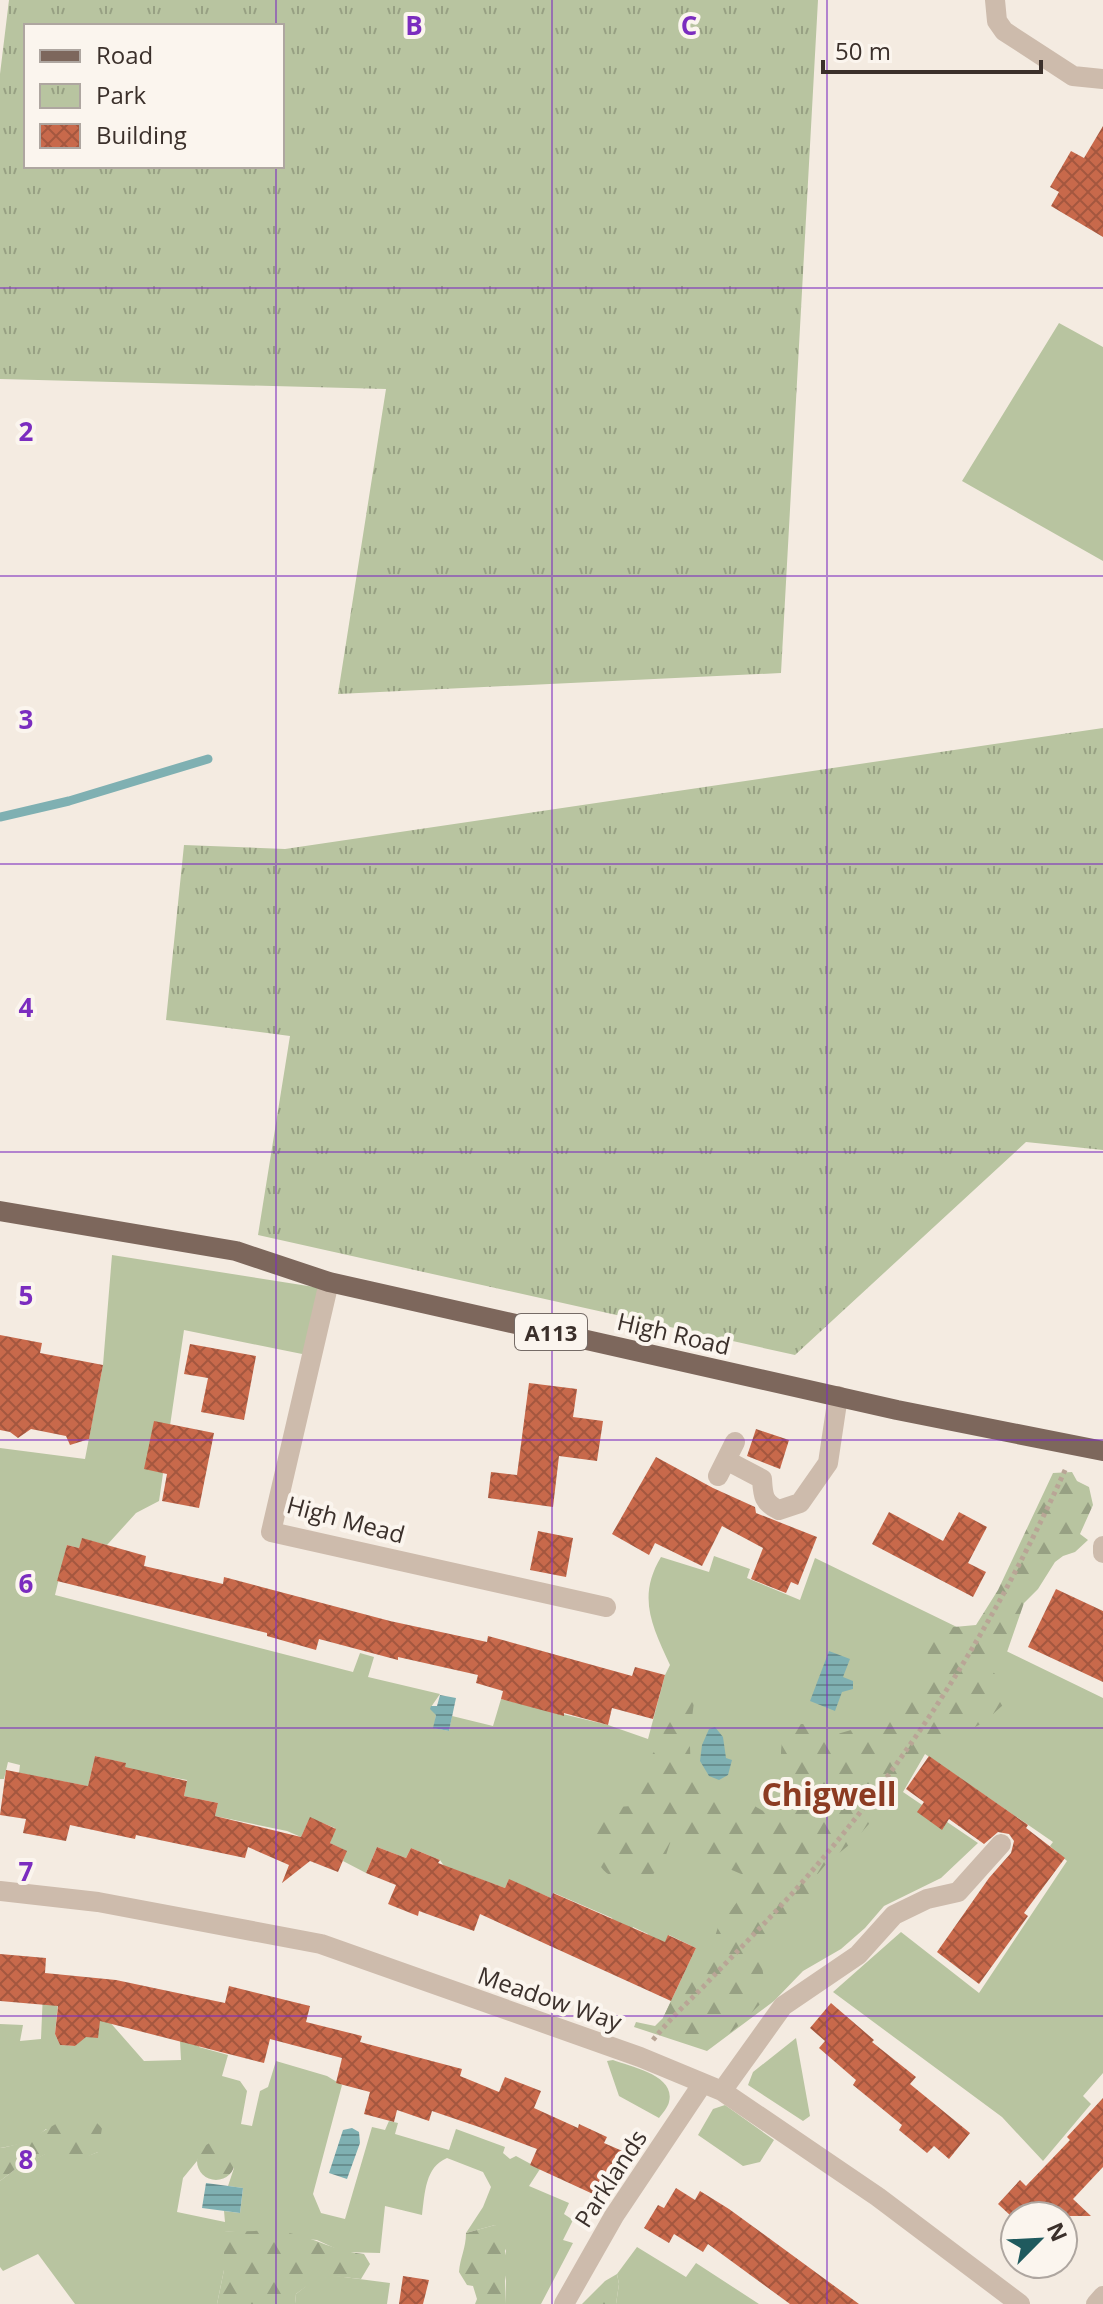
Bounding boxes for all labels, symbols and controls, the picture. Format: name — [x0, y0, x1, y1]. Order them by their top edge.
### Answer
text: B — [405, 7, 423, 43]
text: C — [681, 7, 697, 43]
legend — [24, 24, 284, 168]
scale bar — [823, 24, 1041, 74]
text: 50 m — [835, 34, 891, 67]
text: Road — [96, 38, 153, 71]
text: Park — [96, 78, 147, 111]
text: Building — [96, 118, 187, 151]
text: 2 — [19, 413, 34, 449]
text: 3 — [19, 701, 33, 737]
text: 4 — [19, 989, 34, 1025]
text: 5 — [19, 1277, 33, 1313]
street label: High Road — [614, 1304, 734, 1362]
road number: A113 — [515, 1314, 587, 1350]
street label: High Mead — [283, 1487, 409, 1551]
text: 6 — [19, 1565, 34, 1601]
district label: Chigwell — [761, 1772, 897, 1815]
text: 7 — [19, 1853, 34, 1889]
street label: Meadow Way — [474, 1958, 627, 2038]
street label: Parklands — [566, 2123, 654, 2233]
text: 8 — [19, 2141, 33, 2177]
north arrow — [999, 2200, 1079, 2280]
text: N — [1041, 2217, 1076, 2246]

